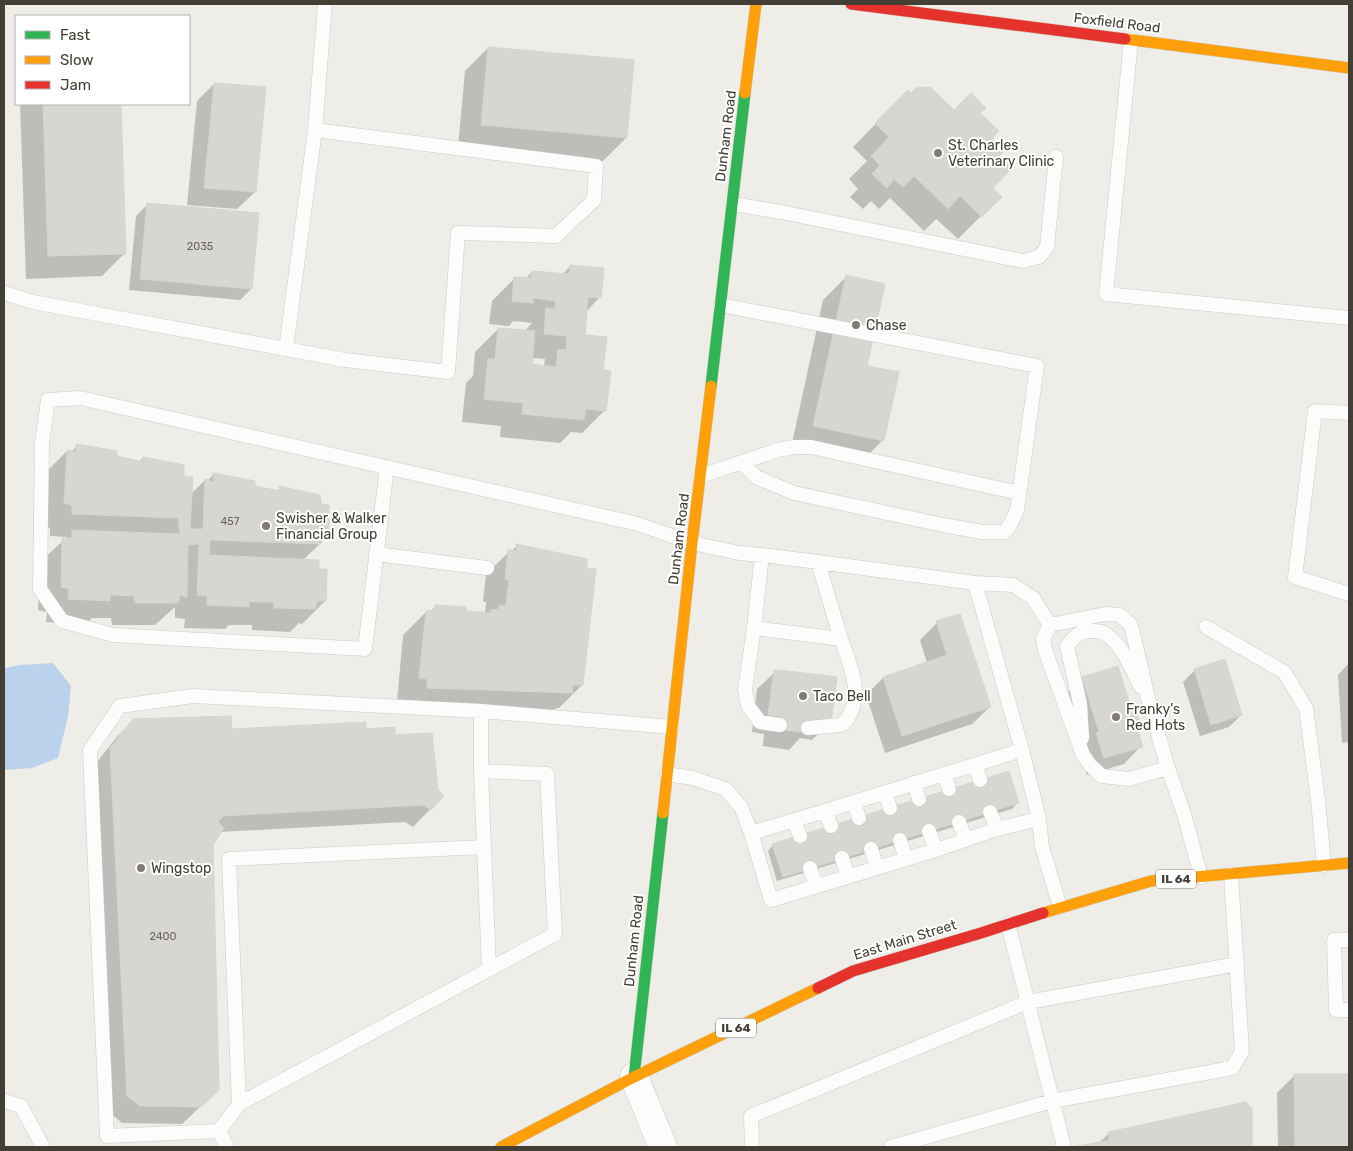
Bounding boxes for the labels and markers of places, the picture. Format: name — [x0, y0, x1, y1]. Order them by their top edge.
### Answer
place label: St. Charles Veterinary Clinic — [948, 137, 1055, 170]
marker: St. Charles Veterinary Clinic — [932, 147, 944, 159]
place label: Chase — [866, 317, 907, 334]
marker: Chase — [850, 319, 862, 331]
place label: Swisher & Walker Financial Group — [276, 510, 387, 543]
marker: Swisher & Walker Financial Group — [260, 520, 272, 532]
place label: Taco Bell — [813, 688, 871, 705]
marker: Taco Bell — [797, 690, 809, 702]
place label: Franky's Red Hots — [1126, 701, 1185, 734]
marker: Franky's Red Hots — [1110, 711, 1122, 723]
place label: Wingstop — [151, 860, 211, 877]
marker: Wingstop — [135, 862, 147, 874]

